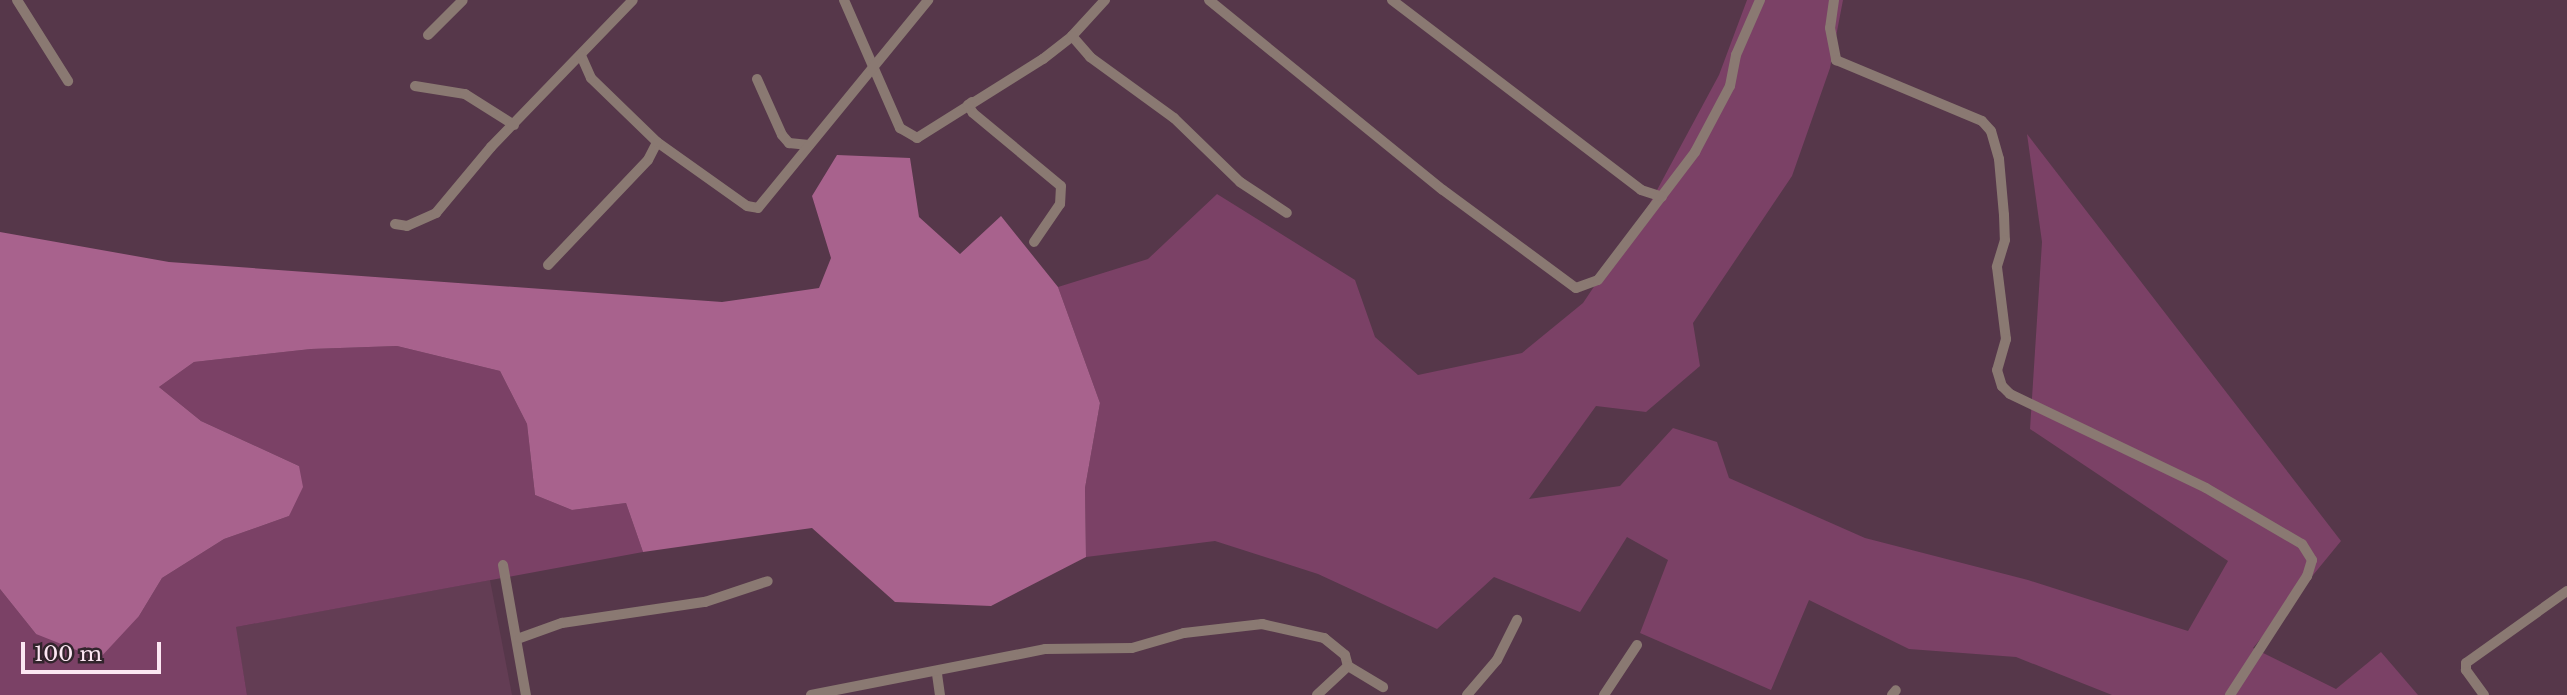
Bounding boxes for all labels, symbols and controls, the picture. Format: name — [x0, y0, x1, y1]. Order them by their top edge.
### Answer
scale bar — [24, 628, 164, 672]
text: 100 m — [34, 641, 102, 667]

